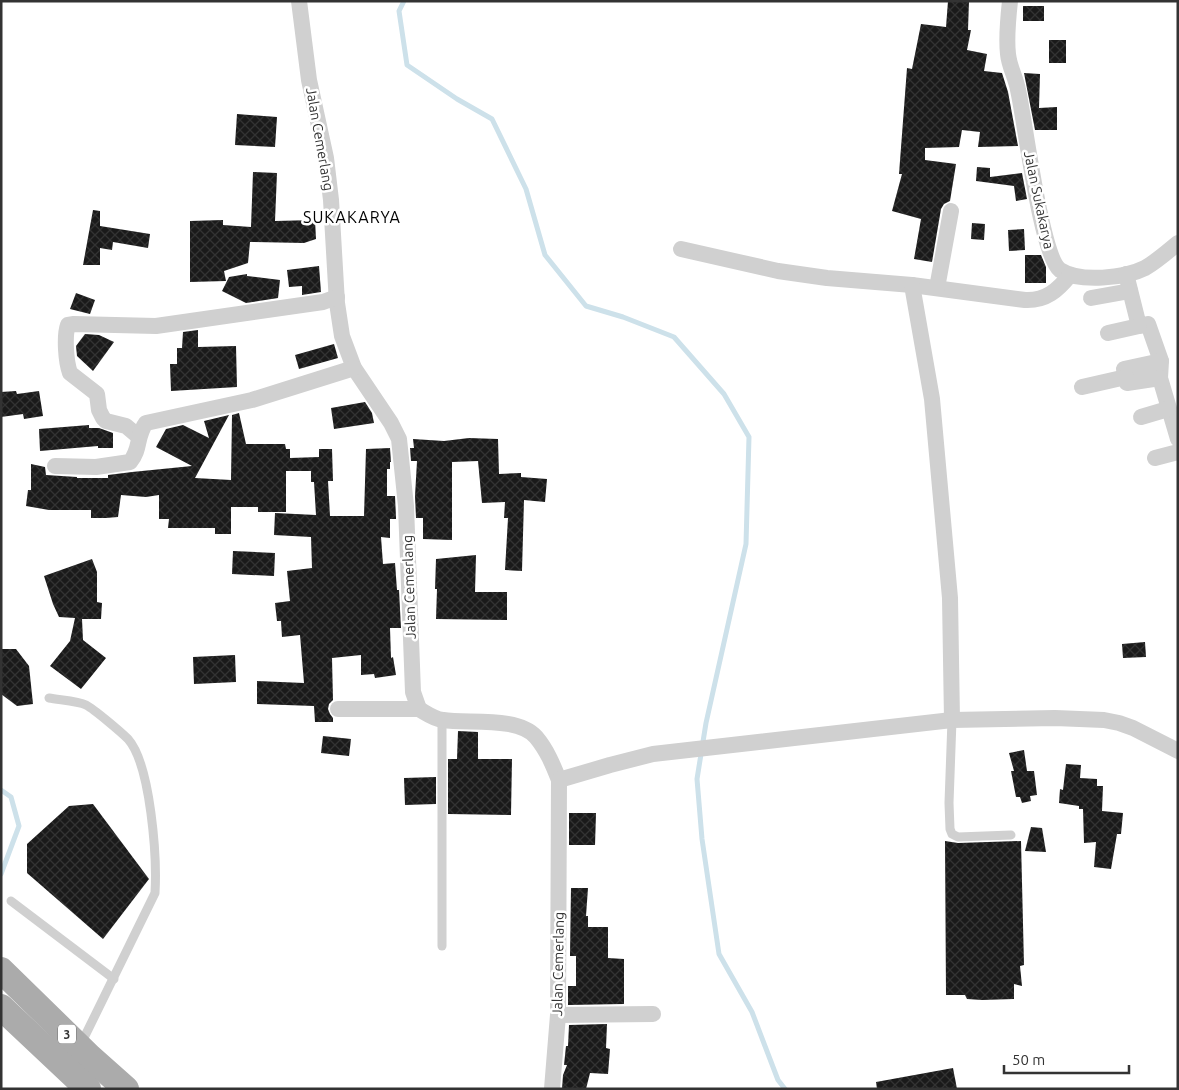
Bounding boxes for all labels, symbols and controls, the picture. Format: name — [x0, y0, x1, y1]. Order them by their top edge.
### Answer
street label: Jalan Cemerlang — [303, 86, 337, 192]
street label: Jalan Sukakarya — [1021, 150, 1057, 250]
district label: SUKAKARYA — [303, 208, 401, 226]
street label: Jalan Cemerlang — [399, 534, 419, 640]
street label: Jalan Cemerlang — [549, 912, 567, 1016]
road number: 3 — [58, 1024, 76, 1044]
scale bar — [1004, 1042, 1129, 1074]
text: 50 m — [1012, 1051, 1045, 1068]

